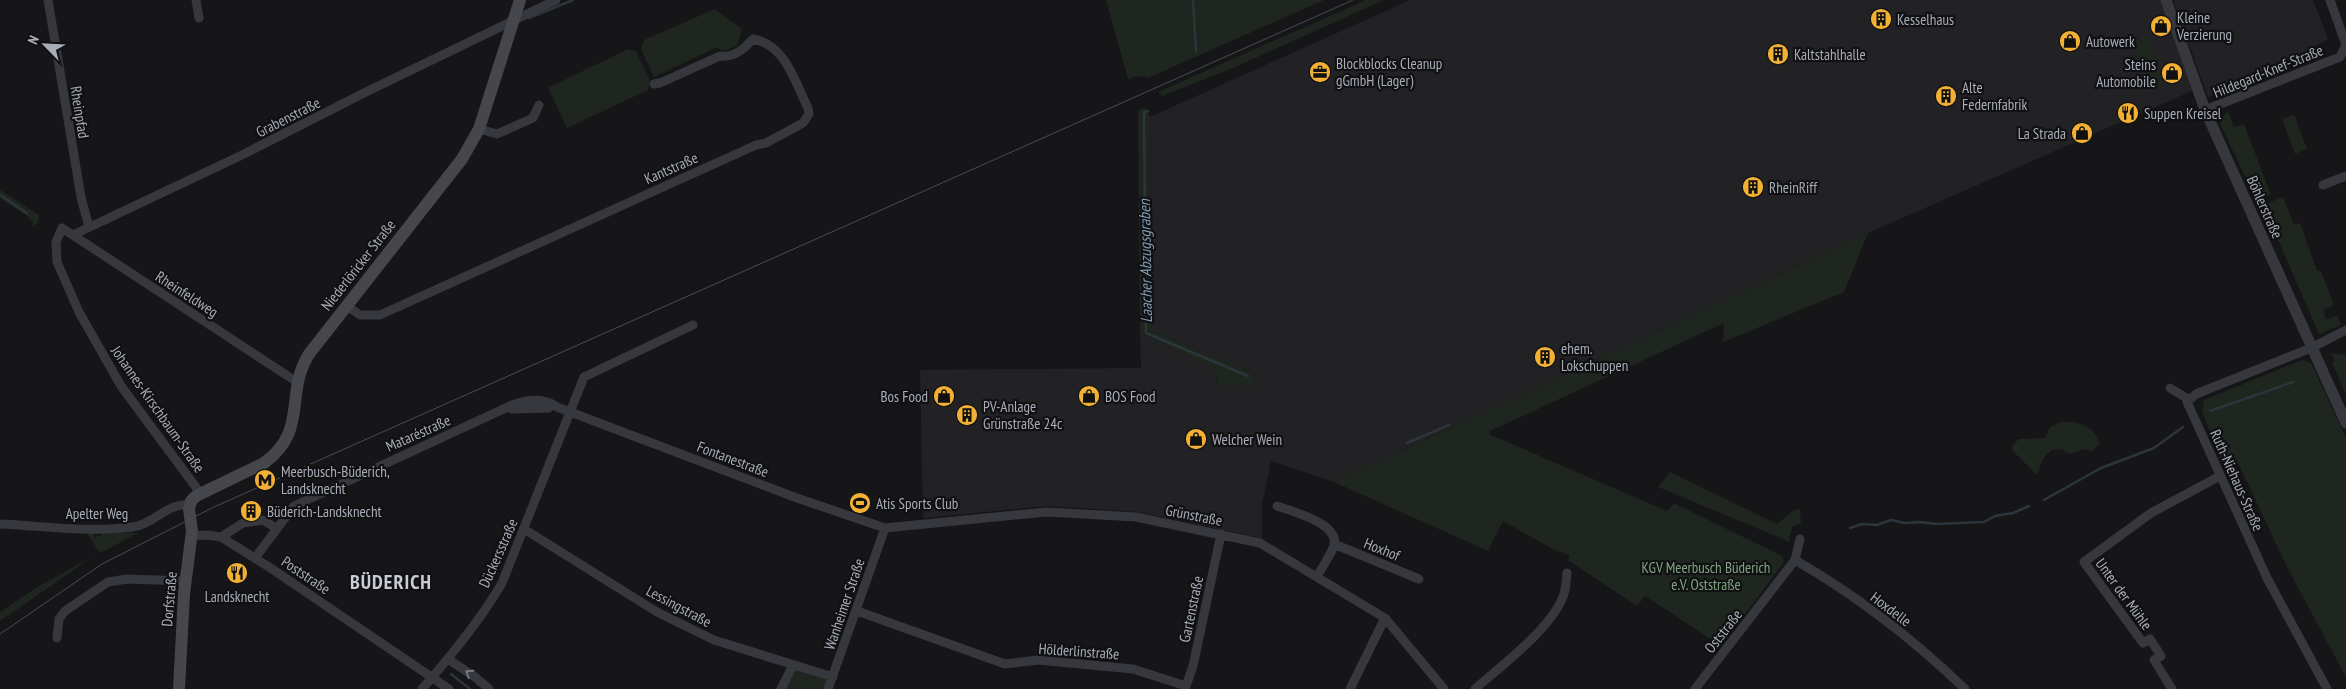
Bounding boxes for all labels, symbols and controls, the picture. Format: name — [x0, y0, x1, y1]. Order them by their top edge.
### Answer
building icon: Kesselhaus — [1869, 7, 1893, 31]
place label: Kleine Verzierung — [2176, 8, 2232, 44]
place label: Kesselhaus — [1897, 10, 1954, 29]
shop icon: Kleine Verzierung — [2149, 14, 2173, 38]
north arrow — [20, 20, 70, 70]
shop icon: Autowerk — [2058, 29, 2082, 53]
place label: Autowerk — [2086, 32, 2135, 51]
text: N — [23, 33, 43, 47]
street label: Hildegard-Knef-Straße — [2210, 40, 2326, 102]
building icon: Kaltstahlhalle — [1766, 42, 1790, 66]
place label: Kaltstahlhalle — [1794, 45, 1866, 64]
place label: Blockblocks Cleanup gGmbH (Lager) — [1336, 54, 1442, 90]
place label: Steins Automobile — [2096, 55, 2156, 91]
office icon: Blockblocks Cleanup gGmbH (Lager) — [1308, 60, 1332, 84]
shop icon: Steins Automobile — [2160, 61, 2184, 85]
place label: Alte Federnfabrik — [1962, 78, 2028, 114]
building icon: Alte Federnfabrik — [1934, 84, 1958, 108]
street label: Rheinpfad — [67, 85, 93, 139]
street label: Grabenstraße — [253, 93, 323, 141]
restaurant icon: Suppen Kreisel — [2116, 101, 2140, 125]
place label: Suppen Kreisel — [2144, 104, 2222, 123]
shop icon: La Strada — [2070, 121, 2094, 145]
place label: La Strada — [2018, 124, 2066, 143]
street label: Kantstraße — [641, 148, 701, 188]
street label: Böhlerstraße — [2243, 173, 2287, 241]
building icon: RheinRiff — [1741, 175, 1765, 199]
place label: RheinRiff — [1769, 178, 1818, 197]
water label: Laacher Abzugsgraben — [1134, 198, 1156, 323]
street label: Niederlöricker Straße — [317, 216, 399, 314]
street label: Rheinfeldweg — [152, 267, 222, 321]
place label: ehem. Lokschuppen — [1561, 339, 1628, 375]
street label: Johannes-Kirschbaum-Straße — [106, 341, 209, 476]
building icon: ehem. Lokschuppen — [1533, 345, 1557, 369]
shop icon: Bos Food — [932, 384, 956, 408]
shop icon: BOS Food — [1077, 384, 1101, 408]
place label: Bos Food — [881, 387, 928, 406]
place label: BOS Food — [1105, 387, 1156, 406]
place label: PV-Anlage Grünstraße 24c — [983, 397, 1063, 433]
building icon: PV-Anlage Grünstraße 24c — [955, 403, 979, 427]
street label: Mataréstraße — [383, 410, 453, 456]
street label: Ruth-Niehaus-Straße — [2206, 426, 2268, 534]
shop icon: Welcher Wein — [1184, 427, 1208, 451]
place label: Welcher Wein — [1212, 430, 1282, 449]
street label: Fontanestraße — [695, 437, 771, 481]
place label: Meerbusch-Büderich, Landsknecht — [281, 462, 390, 498]
metro station icon: Meerbusch-Büderich, Landsknecht — [253, 468, 277, 492]
sports icon: Atis Sports Club — [848, 491, 872, 515]
place label: Atis Sports Club — [876, 494, 958, 513]
building icon: Büderich-Landsknecht — [239, 499, 263, 523]
street label: Grünstraße — [1164, 500, 1224, 530]
place label: Büderich-Landsknecht — [267, 502, 382, 521]
street label: Apelter Weg — [66, 504, 128, 523]
street label: Dückersstraße — [474, 516, 522, 590]
street label: Hoxhof — [1361, 533, 1404, 565]
street label: Poststraße — [278, 552, 334, 598]
street label: Unter der Mühle — [2092, 554, 2156, 634]
street label: Wanheimer Straße — [819, 556, 869, 652]
park label: KGV Meerbusch Büderich e.V. Oststraße — [1642, 558, 1770, 594]
restaurant icon: Landsknecht — [225, 561, 249, 585]
district label: BÜDERICH — [350, 569, 432, 595]
street label: Dorfstraße — [157, 571, 181, 627]
street label: Gartenstraße — [1175, 574, 1207, 644]
street label: Lessingstraße — [643, 581, 715, 631]
place label: Landsknecht — [205, 587, 269, 606]
street label: Hoxdelle — [1867, 587, 1915, 631]
street label: Oststraße — [1700, 605, 1746, 657]
street label: Hölderlinstraße — [1038, 639, 1120, 663]
one-way arrow — [466, 670, 475, 679]

